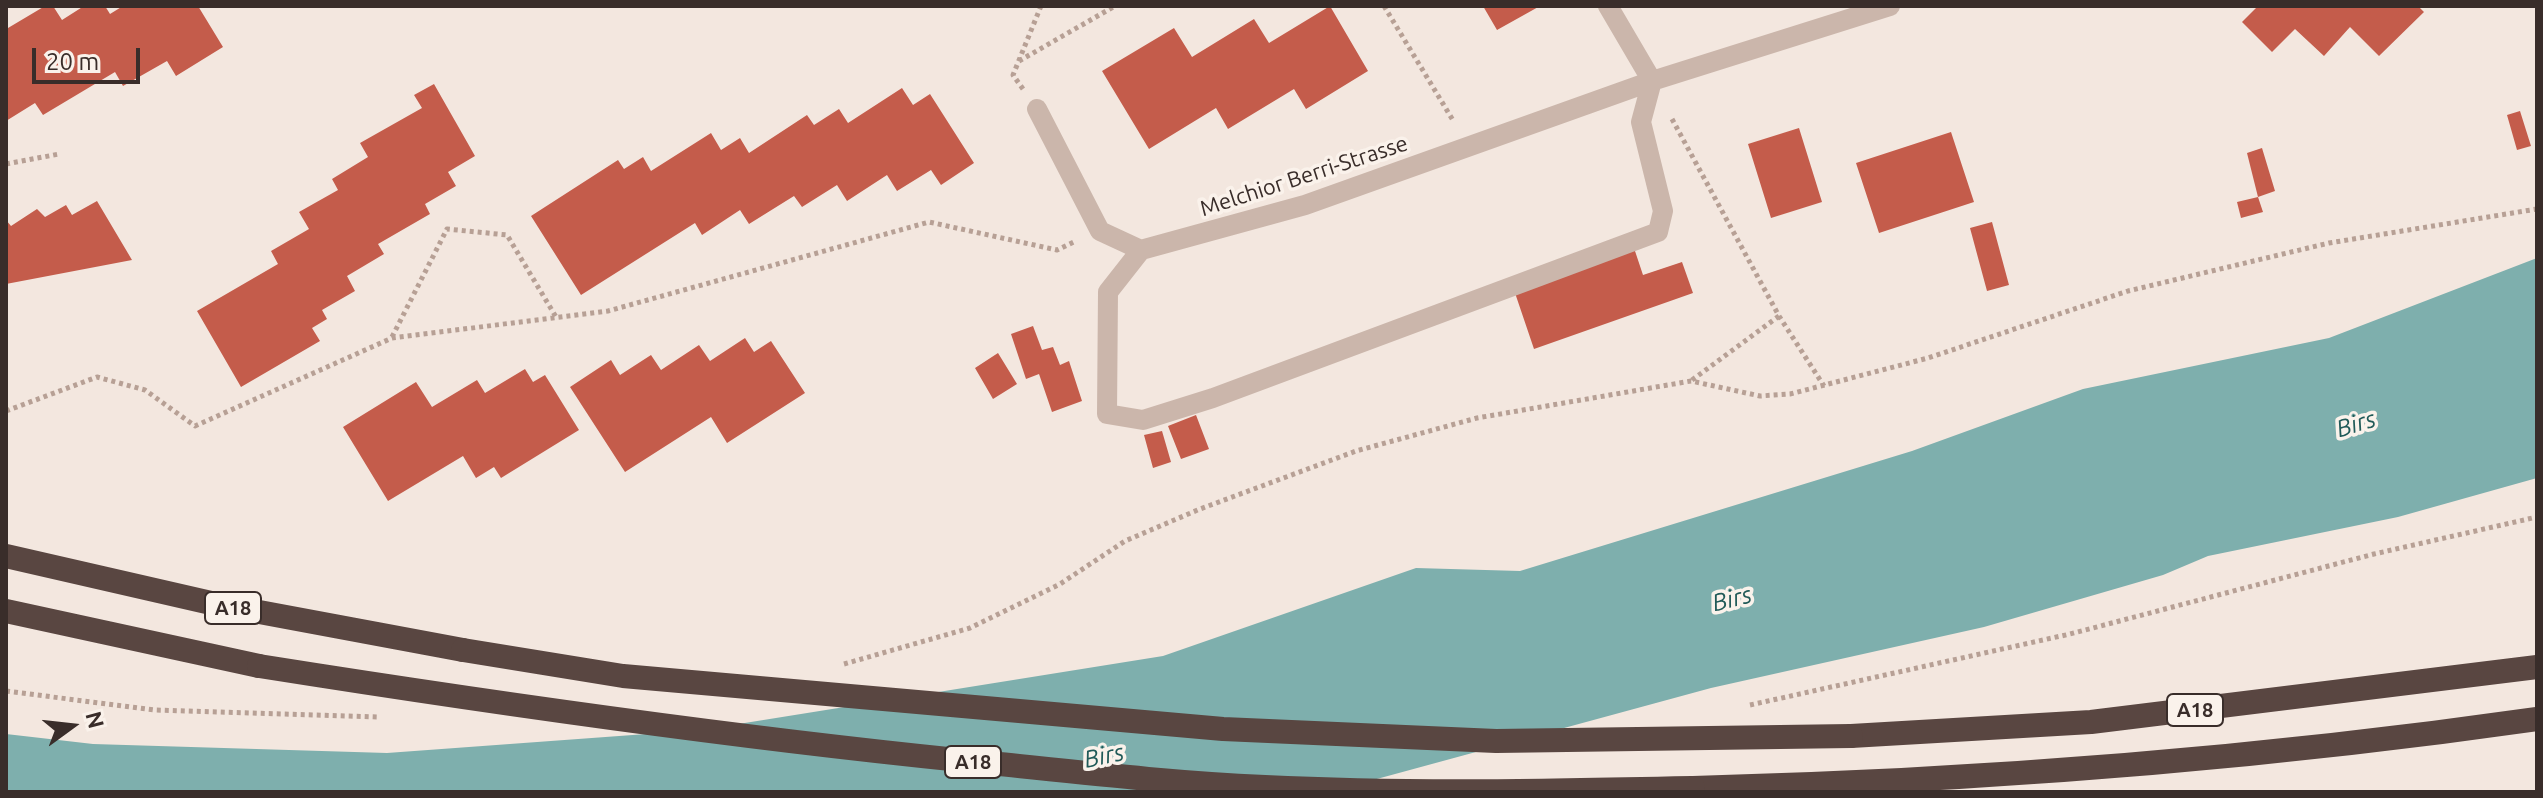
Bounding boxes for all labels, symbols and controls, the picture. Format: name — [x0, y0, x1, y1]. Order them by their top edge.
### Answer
scale bar — [36, 32, 144, 82]
text: 20 m — [46, 48, 99, 75]
street label: Melchior Berri-Strasse — [1197, 130, 1411, 222]
water label: Birs — [2333, 404, 2379, 444]
water label: Birs — [1709, 580, 1755, 618]
road number: A18 — [205, 592, 261, 624]
north arrow — [32, 686, 112, 766]
road number: A18 — [2167, 694, 2223, 726]
text: N — [81, 708, 110, 731]
water label: Birs — [1081, 738, 1127, 774]
road number: A18 — [945, 746, 1001, 778]

